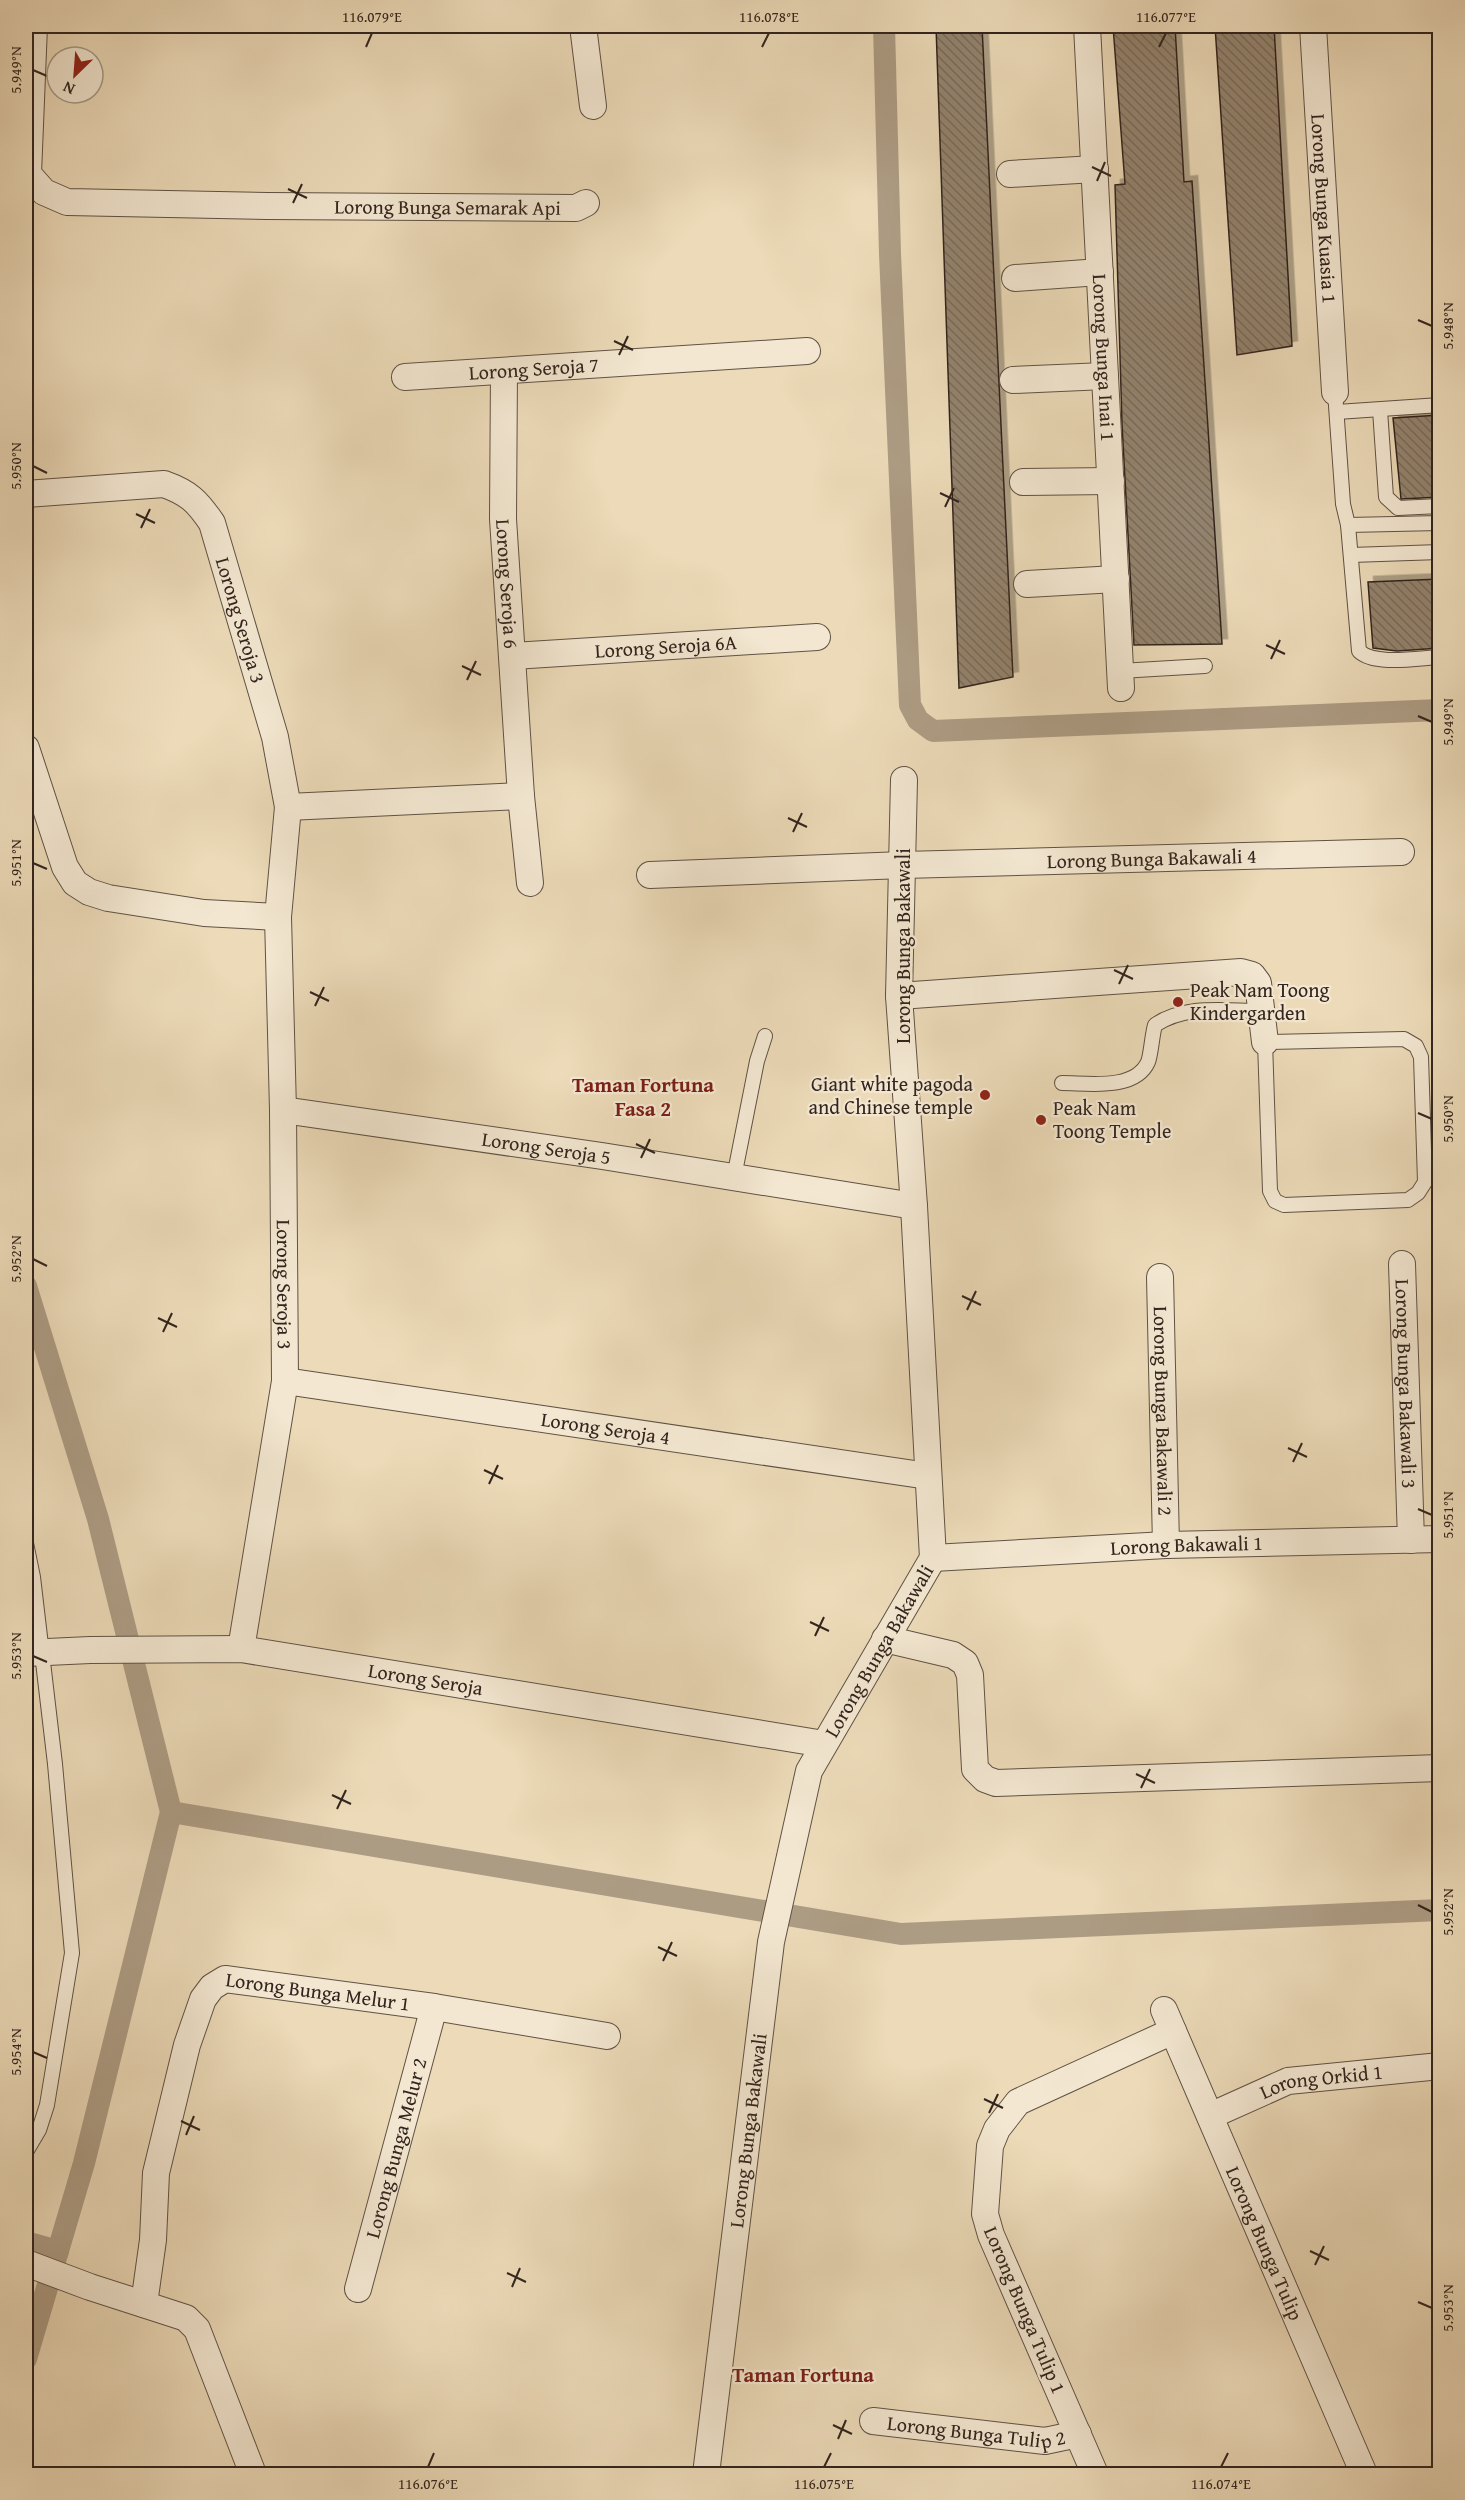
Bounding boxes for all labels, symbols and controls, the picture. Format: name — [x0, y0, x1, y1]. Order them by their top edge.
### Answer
text: 116.079°E — [342, 6, 402, 27]
text: 116.078°E — [739, 6, 799, 27]
text: 116.077°E — [1136, 6, 1196, 27]
north arrow — [45, 45, 105, 105]
text: 5.949°N — [5, 46, 26, 94]
text: N — [58, 75, 79, 102]
street label: Lorong Bunga Kuasia 1 — [1304, 113, 1345, 304]
street label: Lorong Bunga Semarak Api — [334, 191, 561, 222]
street label: Lorong Bunga Inai 1 — [1086, 273, 1123, 442]
text: 5.948°N — [1437, 302, 1458, 350]
street label: Lorong Seroja 7 — [468, 350, 599, 387]
text: 5.950°N — [5, 442, 26, 490]
street label: Lorong Seroja 6 — [489, 518, 526, 650]
street label: Lorong Seroja 3 — [209, 554, 273, 686]
street label: Lorong Seroja 6A — [594, 627, 737, 665]
text: 5.949°N — [1437, 698, 1458, 746]
text: 5.951°N — [5, 839, 26, 887]
street label: Lorong Bunga Bakawali 4 — [1047, 841, 1257, 875]
street label: Lorong Bunga Bakawali — [888, 848, 917, 1044]
place label: Peak Nam Toong Kindergarden — [1190, 975, 1329, 1027]
marker: Peak Nam Toong Kindergarden — [1171, 995, 1185, 1009]
district label: Taman Fortuna Fasa 2 — [572, 1069, 714, 1124]
place label: Giant white pagoda and Chinese temple — [809, 1069, 974, 1121]
marker: Giant white pagoda and Chinese temple — [978, 1088, 992, 1102]
place label: Peak Nam Toong Temple — [1053, 1093, 1171, 1145]
text: 5.950°N — [1437, 1095, 1458, 1143]
marker: Peak Nam Toong Temple — [1034, 1113, 1048, 1127]
street label: Lorong Seroja 5 — [480, 1124, 613, 1171]
street label: Lorong Seroja 3 — [270, 1219, 300, 1350]
text: 5.952°N — [5, 1235, 26, 1283]
street label: Lorong Bunga Bakawali 3 — [1389, 1279, 1424, 1489]
street label: Lorong Bunga Bakawali 2 — [1147, 1306, 1180, 1516]
street label: Lorong Seroja 4 — [539, 1404, 672, 1452]
text: 5.951°N — [1437, 1491, 1458, 1539]
street label: Lorong Bakawali 1 — [1110, 1528, 1263, 1562]
street label: Lorong Bunga Bakawali — [817, 1559, 940, 1743]
text: 5.953°N — [5, 1632, 26, 1680]
street label: Lorong Seroja — [366, 1655, 486, 1702]
text: 5.952°N — [1437, 1888, 1458, 1936]
street label: Lorong Bunga Melur 1 — [224, 1964, 412, 2018]
text: 5.954°N — [5, 2028, 26, 2076]
street label: Lorong Bunga Bakawali — [721, 2031, 774, 2229]
street label: Lorong Bunga Melur 2 — [357, 2055, 434, 2241]
street label: Lorong Orkid 1 — [1255, 2057, 1384, 2106]
street label: Lorong Bunga Tulip — [1219, 2162, 1311, 2325]
street label: Lorong Bunga Tulip 1 — [977, 2222, 1074, 2398]
text: 5.953°N — [1437, 2284, 1458, 2332]
district label: Taman Fortuna — [732, 2359, 874, 2390]
street label: Lorong Bunga Tulip 2 — [886, 2408, 1068, 2456]
text: 116.076°E — [398, 2473, 458, 2494]
text: 116.075°E — [794, 2473, 854, 2494]
text: 116.074°E — [1191, 2473, 1251, 2494]

